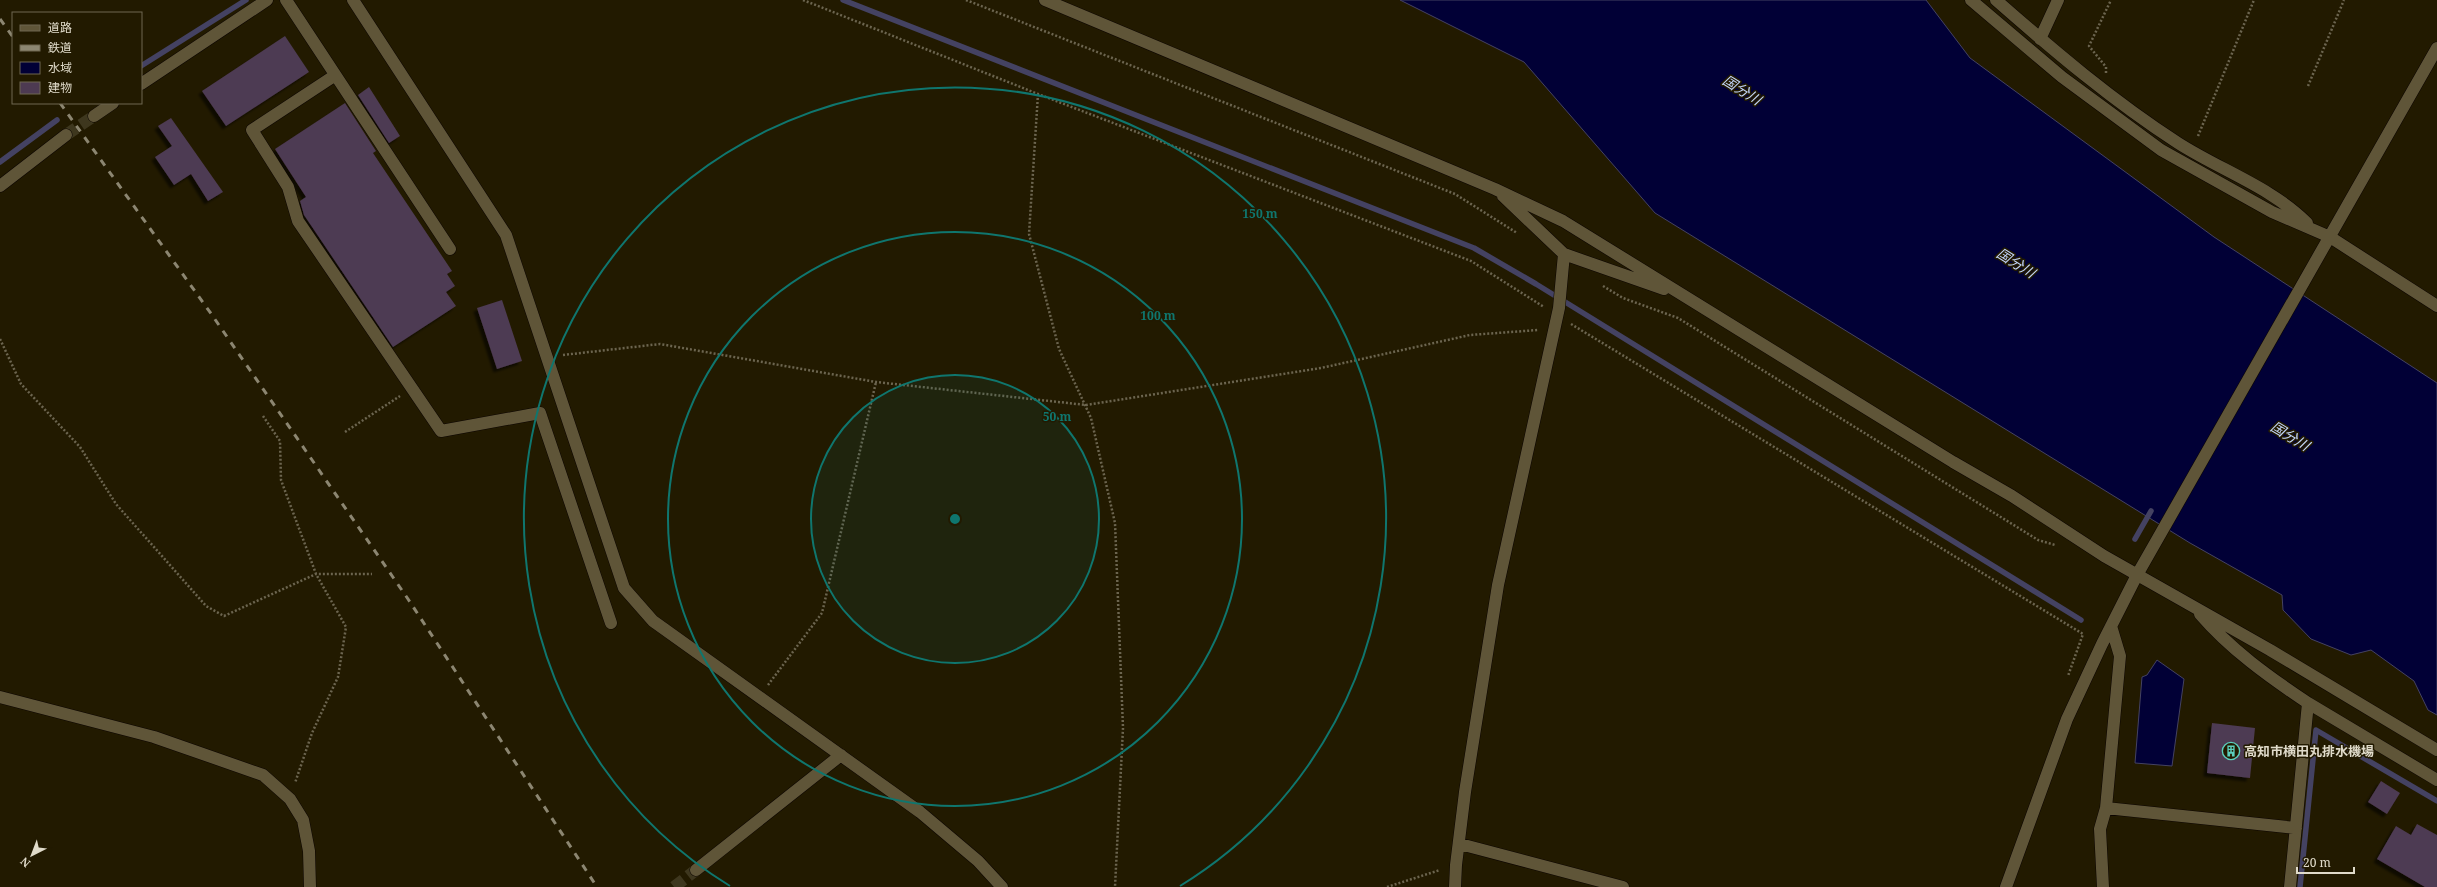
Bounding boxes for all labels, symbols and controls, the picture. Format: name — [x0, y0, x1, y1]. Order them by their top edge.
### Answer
legend — [12, 12, 142, 104]
text: 道路 — [48, 19, 72, 36]
text: 鉄道 — [48, 39, 72, 56]
text: 水域 — [48, 59, 72, 76]
water label: 国分川 — [1719, 70, 1767, 110]
text: 建物 — [48, 79, 72, 96]
text: 150 m — [1242, 205, 1278, 222]
water label: 国分川 — [1993, 243, 2041, 283]
text: 100 m — [1140, 307, 1176, 324]
text: 50 m — [1043, 408, 1071, 425]
water label: 国分川 — [2267, 417, 2315, 456]
centre of rings — [948, 512, 962, 526]
building icon: 高知市横田丸排水機場 — [2221, 741, 2241, 761]
place label: 高知市横田丸排水機場 — [2244, 742, 2374, 760]
north arrow — [12, 835, 52, 875]
scale bar — [2297, 849, 2354, 875]
text: N — [16, 854, 33, 871]
text: 20 m — [2303, 854, 2331, 871]

